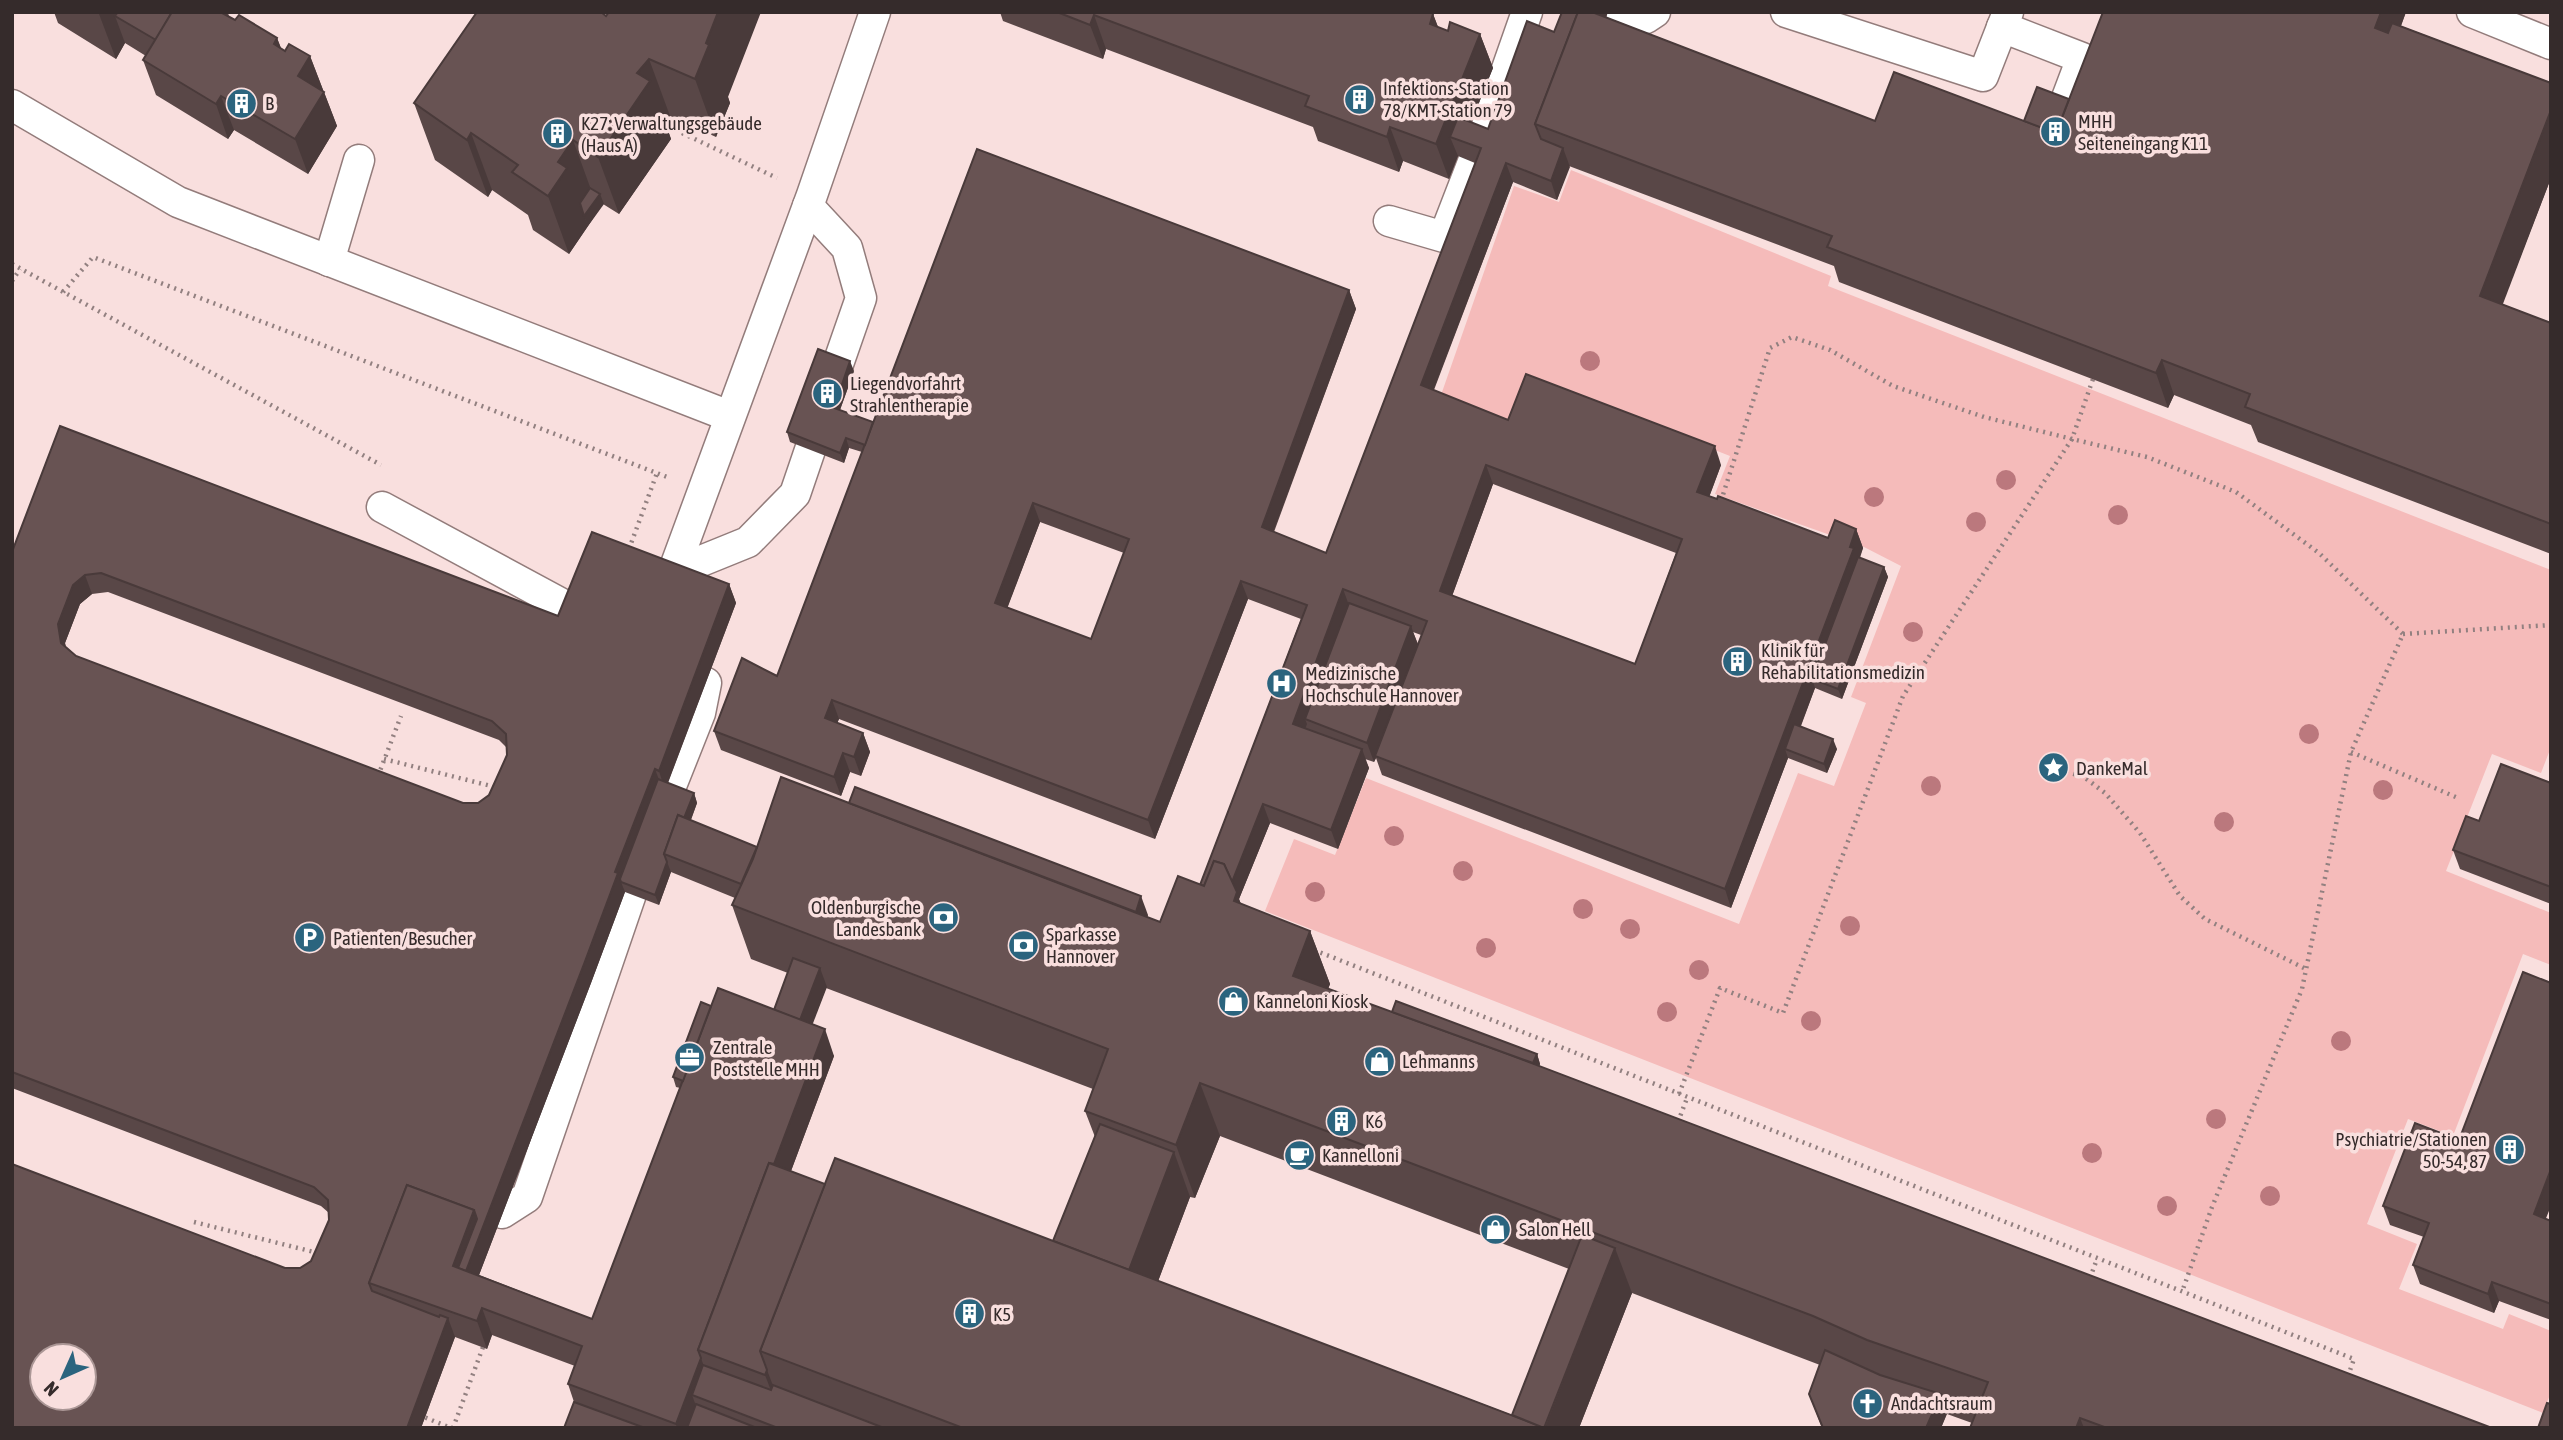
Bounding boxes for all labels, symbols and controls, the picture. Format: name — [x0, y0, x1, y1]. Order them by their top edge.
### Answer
place label: Infektions-Station 78/KMT-Station 79 — [1383, 77, 1512, 121]
building icon: Infektions-Station 78/KMT-Station 79 — [1343, 82, 1377, 116]
building icon: B — [225, 86, 259, 120]
place label: B — [265, 92, 274, 114]
place label: MHH Seiteneingang K11 — [2078, 110, 2208, 154]
place label: K27: Verwaltungsgebäude (Haus A) — [581, 112, 762, 156]
building icon: MHH Seiteneingang K11 — [2038, 115, 2072, 149]
building icon: K27: Verwaltungsgebäude (Haus A) — [541, 117, 575, 151]
place label: Liegendvorfahrt Strahlentherapie — [850, 372, 969, 416]
building icon: Liegendvorfahrt Strahlentherapie — [810, 377, 844, 411]
place label: Klinik für Rehabilitationsmedizin — [1761, 639, 1925, 683]
building icon: Klinik für Rehabilitationsmedizin — [1721, 644, 1755, 678]
place label: Medizinische Hochschule Hannover — [1305, 662, 1459, 706]
hospital icon: Medizinische Hochschule Hannover — [1265, 667, 1299, 701]
place icon: DankeMal — [2036, 751, 2070, 785]
place label: DankeMal — [2076, 757, 2148, 779]
place label: Oldenburgische Landesbank — [811, 896, 922, 940]
bank icon: Oldenburgische Landesbank — [927, 901, 961, 935]
parking icon: Patienten/Besucher — [293, 921, 327, 955]
place label: Sparkasse Hannover — [1046, 923, 1117, 967]
place label: Patienten/Besucher — [333, 927, 472, 949]
bank icon: Sparkasse Hannover — [1006, 928, 1040, 962]
shop icon: Kanneloni Kiosk — [1216, 984, 1250, 1018]
place label: Kanneloni Kiosk — [1256, 990, 1369, 1012]
place label: Zentrale Poststelle MHH — [713, 1036, 820, 1080]
office icon: Zentrale Poststelle MHH — [673, 1041, 707, 1075]
shop icon: Lehmanns — [1362, 1044, 1396, 1078]
place label: Lehmanns — [1402, 1050, 1475, 1072]
building icon: K6 — [1325, 1104, 1359, 1138]
place label: K6 — [1365, 1110, 1383, 1132]
place label: Psychiatrie/Stationen 50-54, 87 — [2335, 1128, 2487, 1172]
building icon: Psychiatrie/Stationen 50-54, 87 — [2493, 1133, 2527, 1167]
cafe icon: Kannelloni — [1282, 1138, 1316, 1172]
place label: Kannelloni — [1322, 1144, 1399, 1166]
shop icon: Salon Hell — [1479, 1212, 1513, 1246]
place label: Salon Hell — [1519, 1218, 1591, 1240]
building icon: K5 — [953, 1297, 987, 1331]
place label: K5 — [993, 1303, 1011, 1325]
north arrow — [28, 1342, 98, 1412]
text: N — [39, 1377, 63, 1401]
church icon: Andachtsraum — [1851, 1386, 1885, 1420]
place label: Andachtsraum — [1891, 1392, 1993, 1414]

